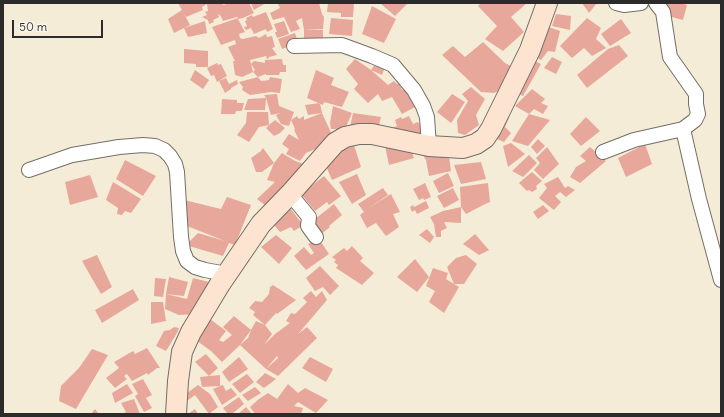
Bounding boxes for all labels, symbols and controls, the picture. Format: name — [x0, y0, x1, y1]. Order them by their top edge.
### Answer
scale bar — [14, 12, 105, 38]
text: 50 m — [19, 19, 47, 34]

